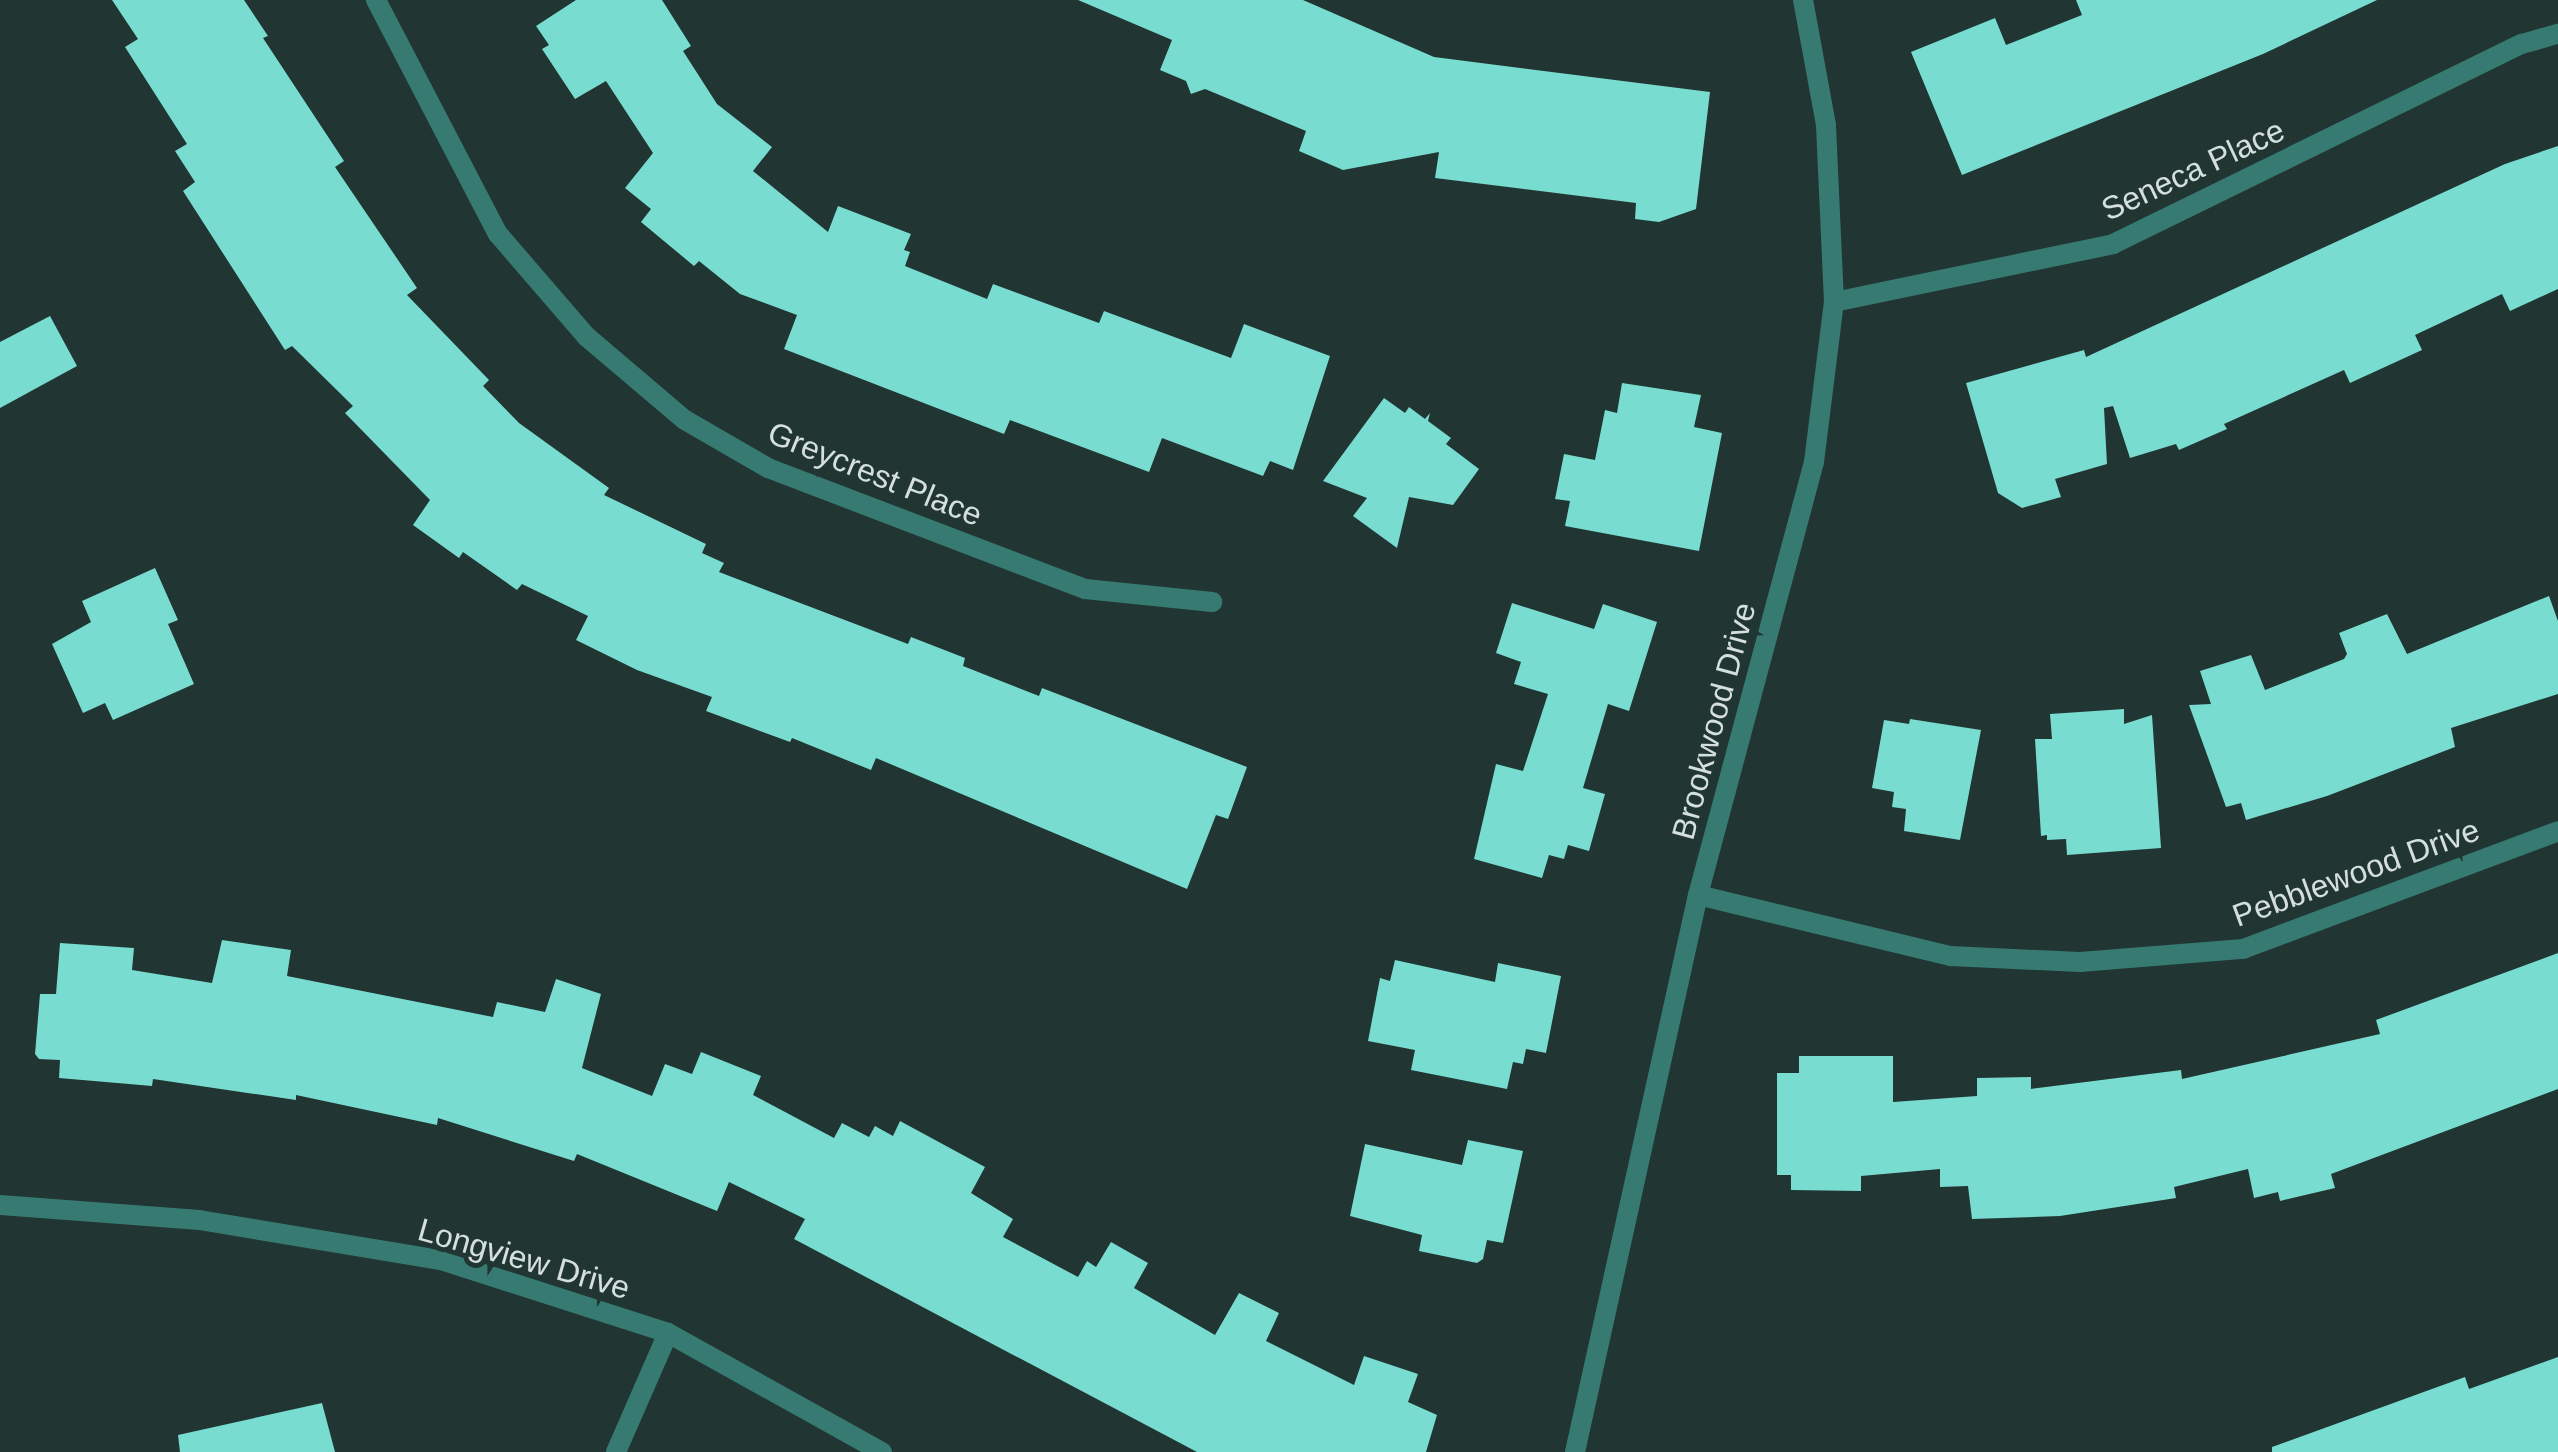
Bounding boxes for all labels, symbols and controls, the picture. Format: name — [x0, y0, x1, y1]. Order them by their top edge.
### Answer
street label: Seneca Place — [2095, 111, 2291, 229]
street label: Greycrest Place — [762, 414, 988, 534]
street label: Brookwood Drive — [1664, 598, 1764, 844]
street label: Pebblewood Drive — [2227, 811, 2485, 935]
street label: Longview Drive — [414, 1210, 634, 1308]

